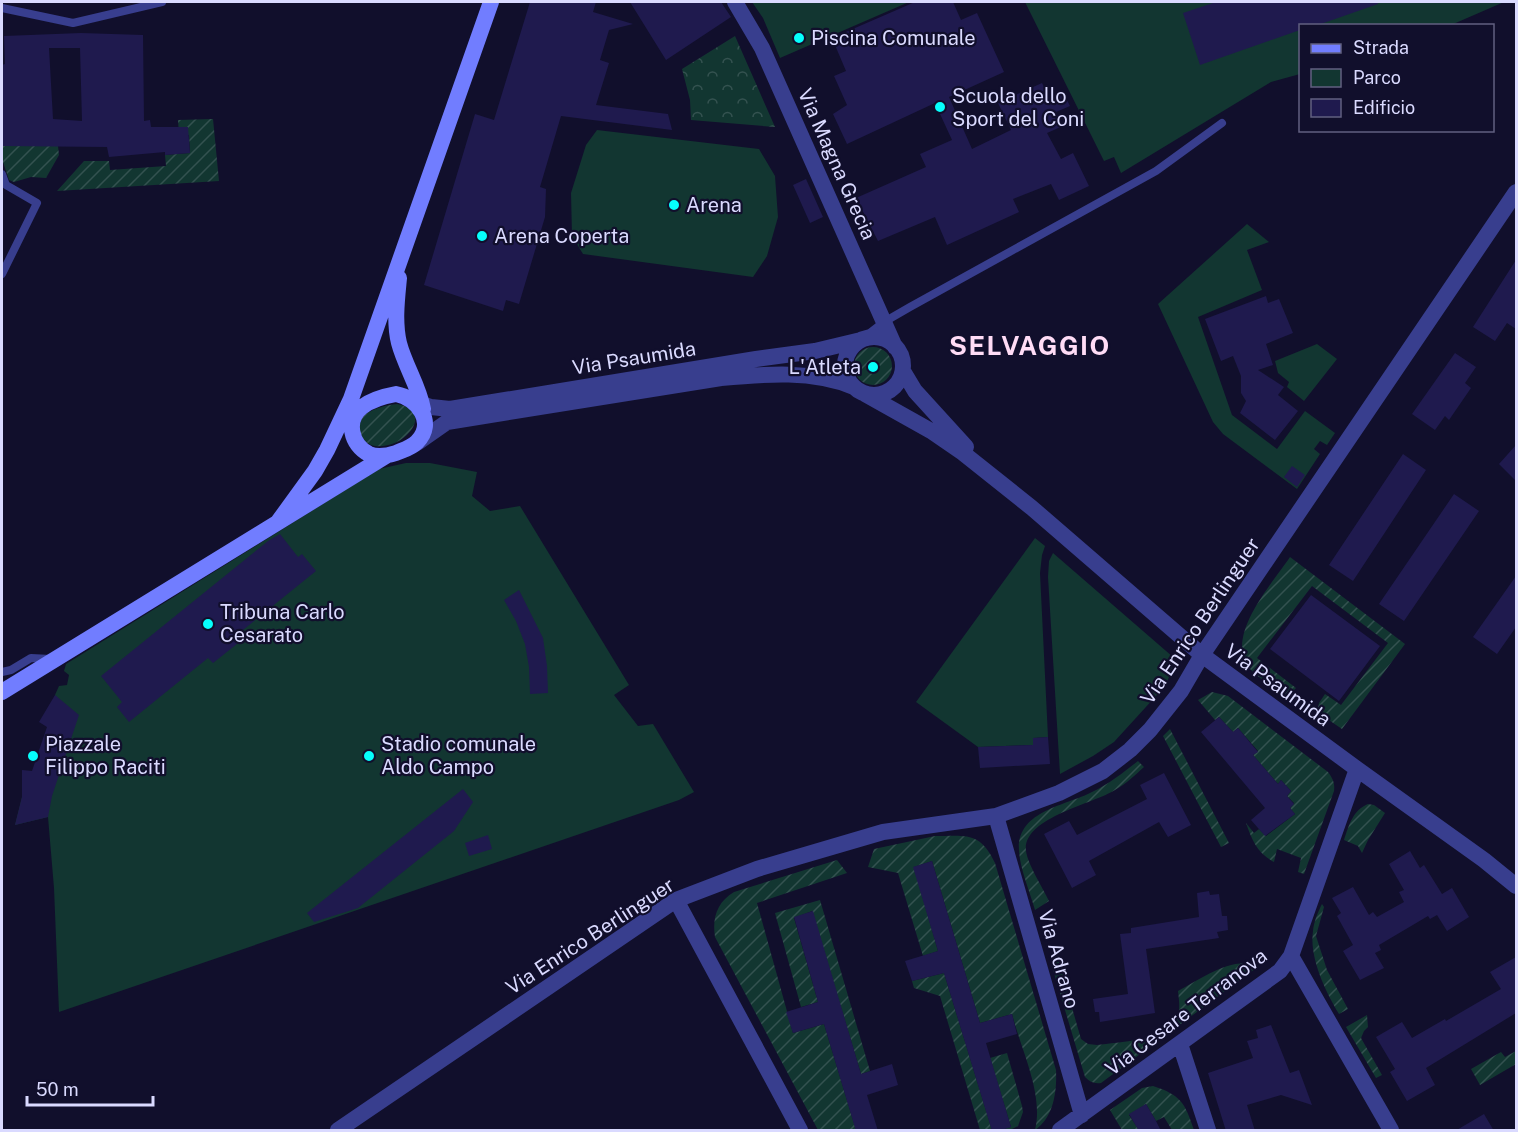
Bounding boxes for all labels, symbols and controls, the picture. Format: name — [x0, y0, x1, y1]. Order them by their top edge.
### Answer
legend — [1299, 24, 1494, 132]
place label: Piscina Comunale — [811, 26, 976, 50]
marker: Piscina Comunale — [792, 31, 806, 45]
text: Strada — [1353, 37, 1409, 58]
text: Parco — [1353, 67, 1401, 88]
place label: Scuola dello Sport del Coni — [952, 84, 1084, 131]
street label: Via Magna Grecia — [793, 85, 881, 243]
text: Edificio — [1353, 97, 1415, 118]
marker: Scuola dello Sport del Coni — [933, 100, 947, 114]
place label: Arena — [686, 193, 742, 217]
marker: Arena — [667, 198, 681, 212]
place label: Arena Coperta — [494, 224, 629, 248]
marker: Arena Coperta — [475, 229, 489, 243]
district label: SELVAGGIO — [949, 330, 1111, 361]
street label: Via Psaumida — [570, 336, 698, 380]
place label: L'Atleta — [788, 355, 861, 379]
marker: L'Atleta — [866, 360, 880, 374]
street label: Via Enrico Berlinguer — [1135, 533, 1265, 709]
place label: Tribuna Carlo Cesarato — [220, 600, 345, 647]
marker: Tribuna Carlo Cesarato — [201, 617, 215, 631]
street label: Via Psaumida — [1220, 639, 1336, 731]
place label: Piazzale Filippo Raciti — [45, 732, 166, 779]
place label: Stadio comunale Aldo Campo — [381, 732, 536, 779]
marker: Piazzale Filippo Raciti — [26, 749, 40, 763]
marker: Stadio comunale Aldo Campo — [362, 749, 376, 763]
street label: Via Enrico Berlinguer — [501, 873, 679, 999]
street label: Via Adrano — [1033, 907, 1085, 1011]
street label: Via Cesare Terranova — [1101, 943, 1271, 1081]
scale bar — [27, 1069, 153, 1107]
text: 50 m — [36, 1079, 79, 1100]

